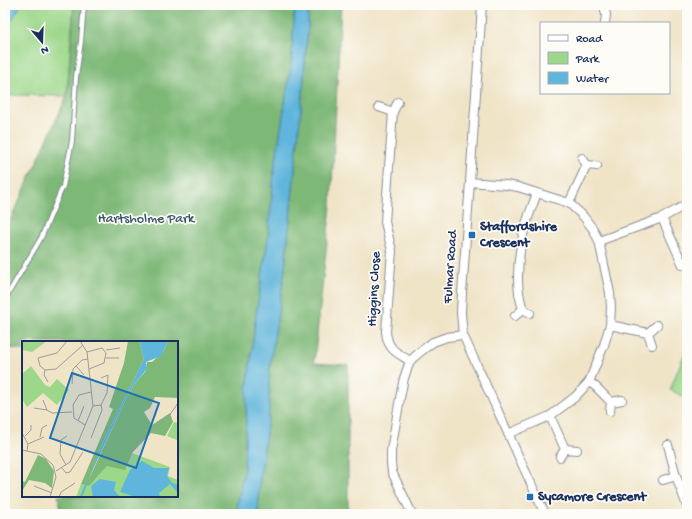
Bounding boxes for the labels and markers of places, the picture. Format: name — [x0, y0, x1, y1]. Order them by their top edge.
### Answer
place label: Staffordshire Crescent — [479, 219, 558, 252]
marker: Staffordshire Crescent — [467, 230, 477, 240]
place label: Sycamore Crescent — [538, 489, 647, 506]
marker: Sycamore Crescent — [525, 492, 535, 502]

